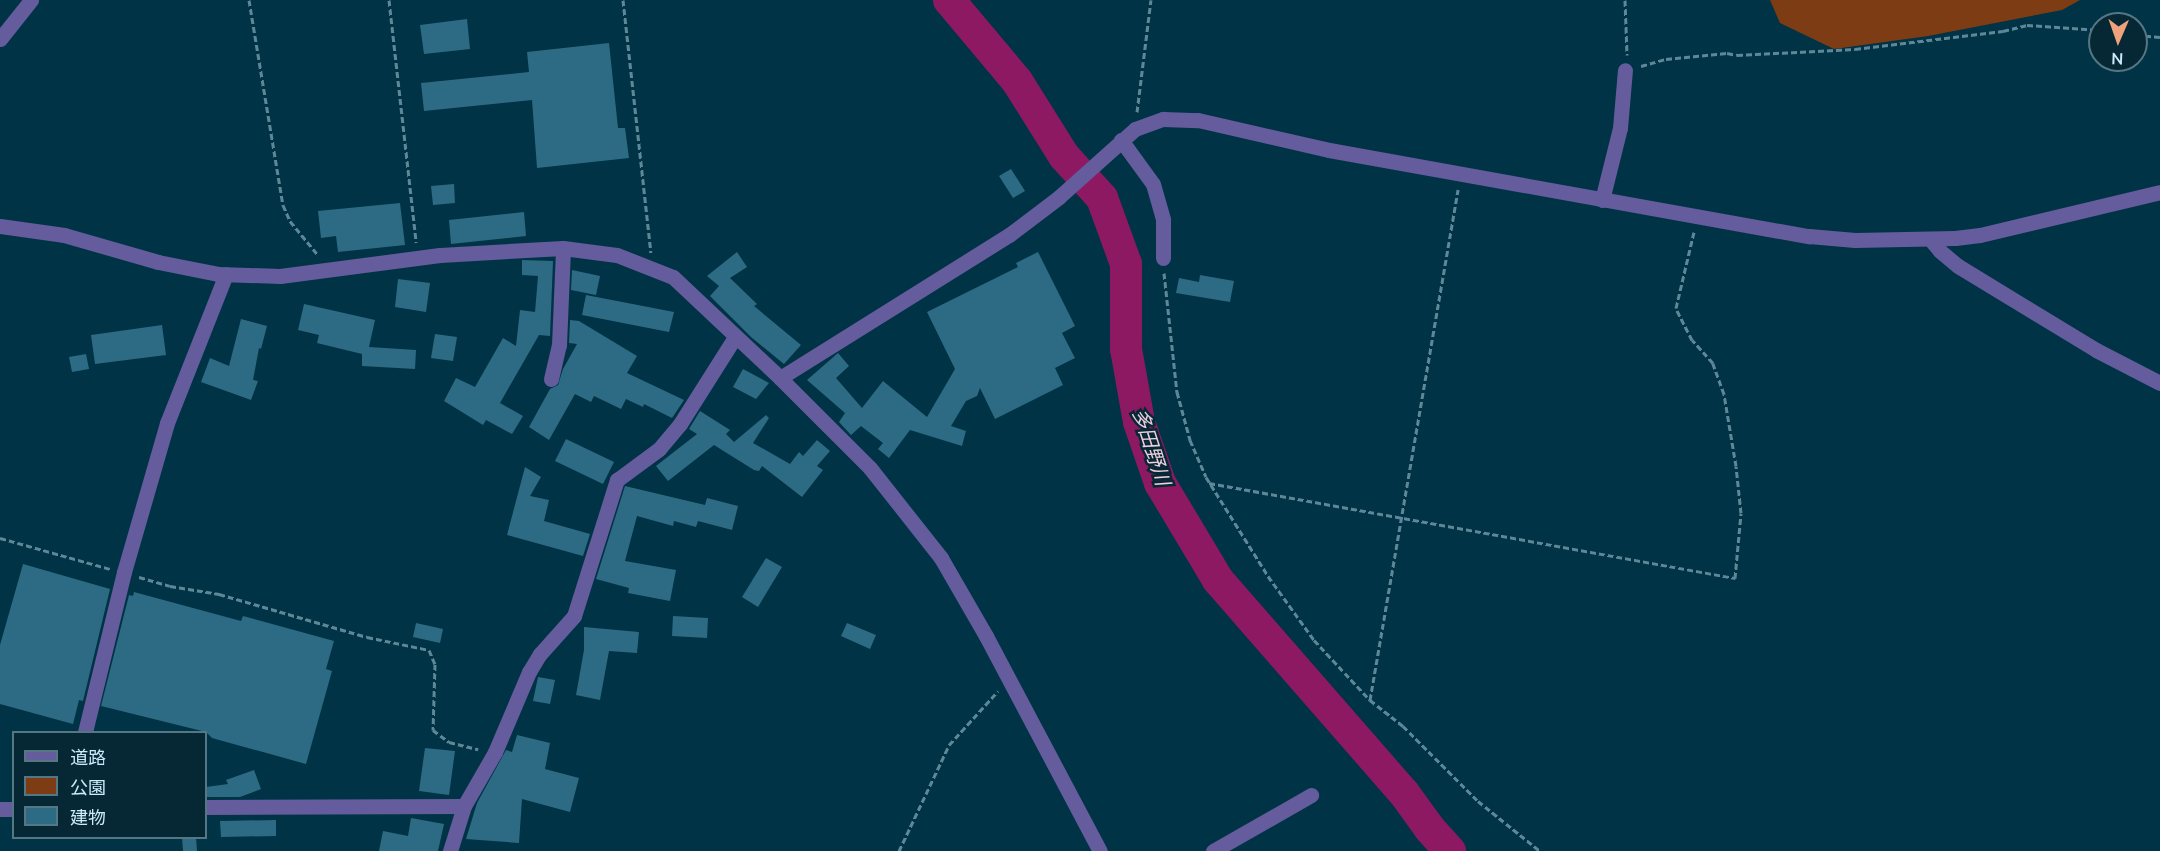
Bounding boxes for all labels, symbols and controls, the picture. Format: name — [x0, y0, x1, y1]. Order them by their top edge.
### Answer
north arrow — [2088, 12, 2148, 72]
text: N — [2111, 47, 2124, 69]
water label: 多田野川 — [1127, 405, 1175, 489]
legend — [12, 731, 207, 839]
text: 道路 — [70, 746, 106, 770]
text: 公園 — [70, 776, 106, 800]
text: 建物 — [70, 806, 106, 830]

